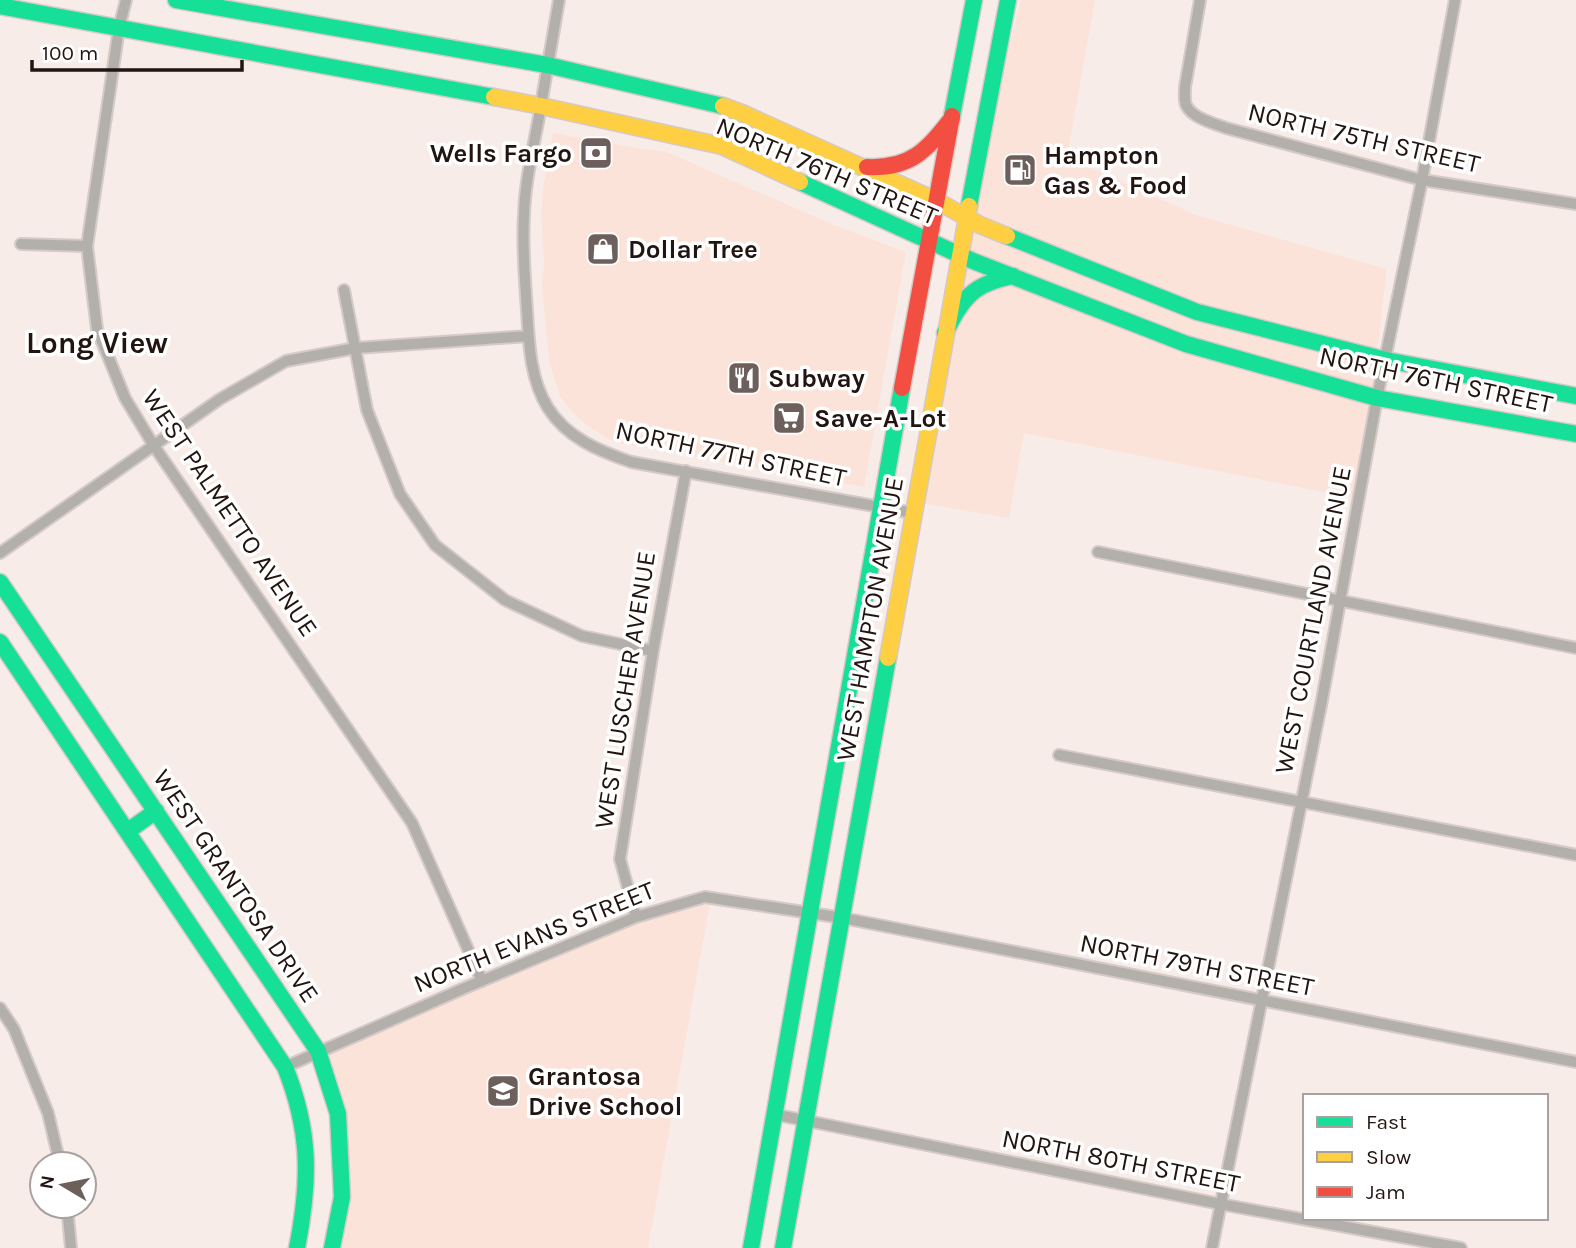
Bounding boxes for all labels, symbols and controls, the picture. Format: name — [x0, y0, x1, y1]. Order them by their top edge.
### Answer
scale bar — [32, 28, 242, 72]
text: 100 m — [42, 41, 99, 65]
street label: NORTH 75TH STREET — [1245, 96, 1483, 180]
street label: NORTH 76TH STREET — [712, 110, 942, 232]
bank icon: Wells Fargo — [577, 134, 615, 172]
place label: Wells Fargo — [430, 138, 572, 169]
place label: Hampton Gas & Food — [1044, 140, 1188, 201]
fuel station icon: Hampton Gas & Food — [1001, 151, 1039, 189]
shop icon: Dollar Tree — [584, 230, 622, 268]
place label: Dollar Tree — [628, 234, 758, 265]
district label: Long View — [26, 325, 168, 361]
street label: NORTH 76TH STREET — [1317, 340, 1555, 420]
restaurant icon: Subway — [725, 359, 763, 397]
place label: Subway — [768, 363, 865, 394]
street label: WEST PALMETTO AVENUE — [136, 383, 324, 643]
supermarket icon: Save-A-Lot — [770, 399, 808, 437]
place label: Save-A-Lot — [814, 403, 947, 434]
street label: NORTH 77TH STREET — [613, 414, 849, 494]
street label: WEST COURTLAND AVENUE — [1268, 464, 1358, 776]
street label: WEST HAMPTON AVENUE — [830, 474, 910, 764]
street label: WEST LUSCHER AVENUE — [588, 549, 662, 831]
street label: WEST GRANTOSA DRIVE — [146, 764, 326, 1008]
street label: NORTH EVANS STREET — [409, 874, 659, 1000]
street label: NORTH 79TH STREET — [1077, 927, 1317, 1003]
place label: Grantosa Drive School — [528, 1061, 682, 1122]
school or university icon: Grantosa Drive School — [484, 1072, 522, 1110]
legend — [1303, 1094, 1548, 1220]
text: Fast — [1366, 1110, 1407, 1134]
street label: NORTH 80TH STREET — [999, 1123, 1243, 1199]
text: Slow — [1366, 1145, 1411, 1169]
north arrow — [28, 1150, 98, 1220]
text: N — [35, 1174, 59, 1191]
text: Jam — [1366, 1180, 1406, 1204]

